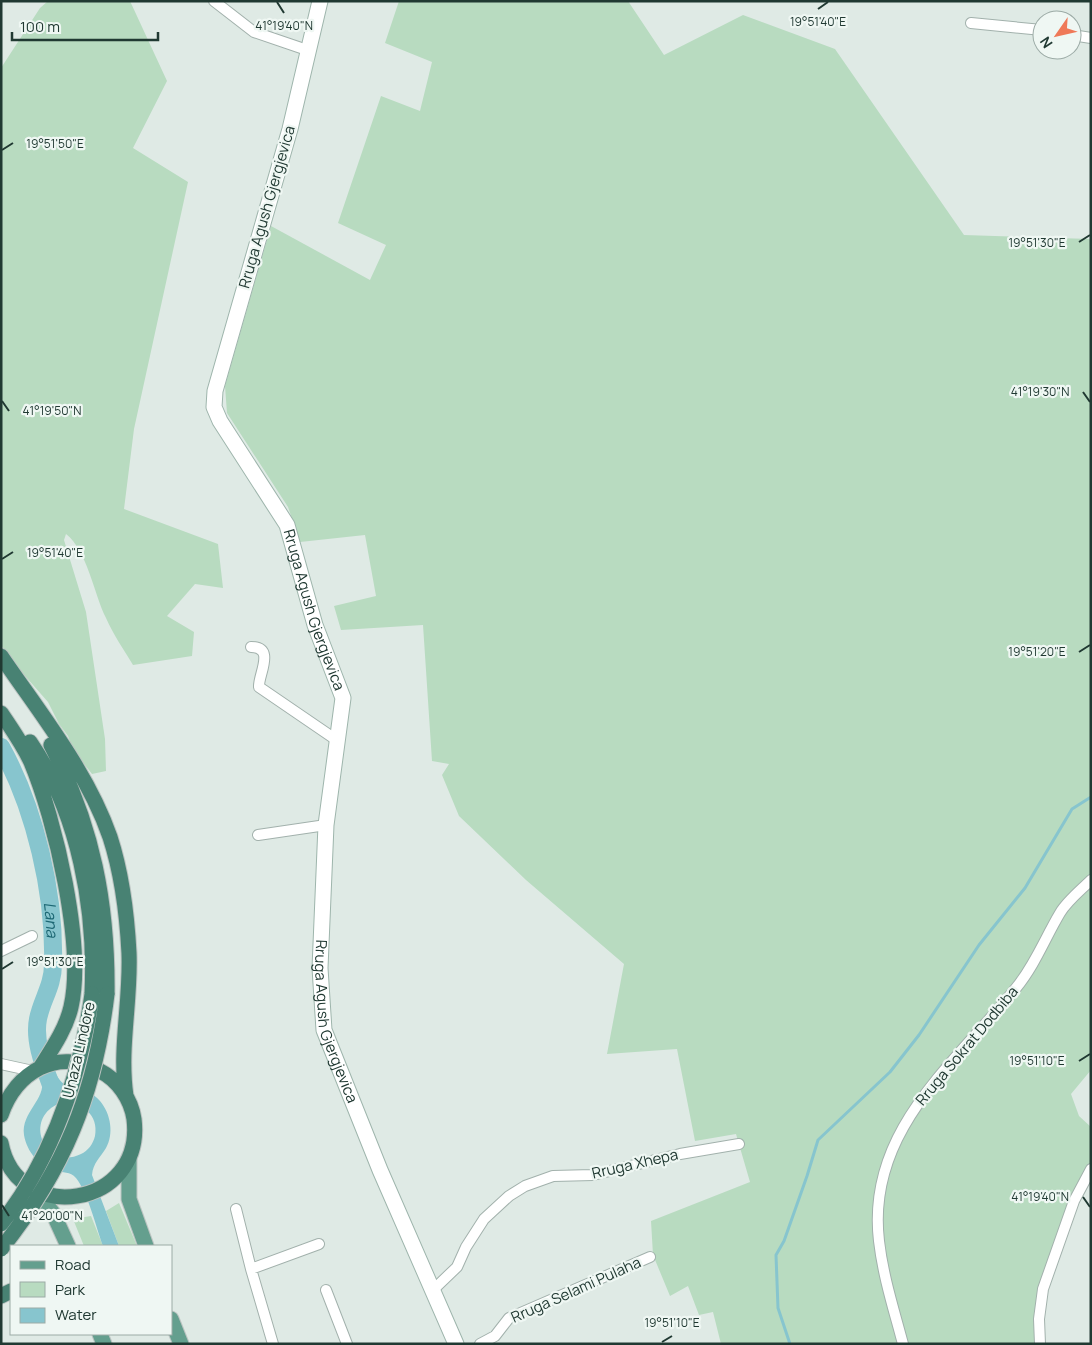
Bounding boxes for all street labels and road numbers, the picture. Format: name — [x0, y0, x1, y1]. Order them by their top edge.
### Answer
street label: Rruga Agush Gjergjevica — [233, 123, 300, 291]
street label: Rruga Agush Gjergjevica — [279, 527, 350, 693]
street label: Rruga Agush Gjergjevica — [310, 939, 363, 1106]
street label: Rruga Sokrat Dodbiba — [911, 982, 1023, 1110]
street label: Unaza Lindore — [57, 999, 100, 1100]
street label: Rruga Xhepa — [590, 1143, 680, 1184]
street label: Rruga Selami Pulaha — [508, 1251, 644, 1328]

